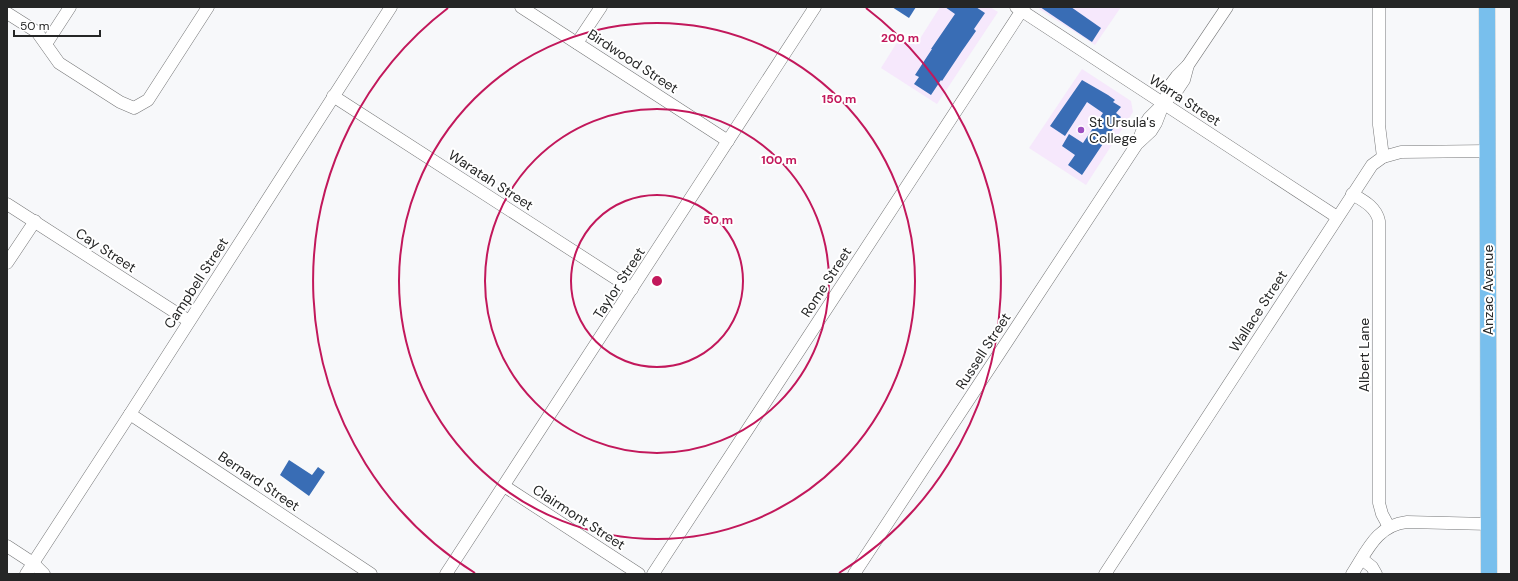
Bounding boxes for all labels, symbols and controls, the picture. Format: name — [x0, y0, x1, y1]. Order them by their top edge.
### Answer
scale bar — [14, 12, 100, 38]
text: 50 m — [20, 18, 49, 34]
street label: Birdwood Street — [584, 25, 682, 97]
text: 200 m — [881, 30, 919, 46]
street label: Warra Street — [1146, 70, 1224, 130]
text: 150 m — [822, 91, 856, 107]
place label: St Ursula's College — [1089, 113, 1156, 147]
marker: St Ursula's College — [1076, 125, 1086, 135]
street label: Waratah Street — [445, 146, 537, 214]
text: 100 m — [761, 152, 797, 168]
text: 50 m — [703, 212, 733, 228]
street label: Cay Street — [72, 224, 140, 276]
street label: Campbell Street — [160, 234, 232, 332]
street label: Taylor Street — [589, 244, 649, 322]
street label: Rome Street — [797, 244, 855, 320]
street label: Anzac Avenue — [1479, 245, 1497, 335]
street label: Wallace Street — [1225, 267, 1291, 355]
centre of rings — [650, 274, 664, 288]
street label: Russell Street — [951, 309, 1015, 393]
street label: Albert Lane — [1355, 318, 1373, 392]
street label: Bernard Street — [215, 447, 303, 515]
street label: Clairmont Street — [529, 480, 629, 554]

